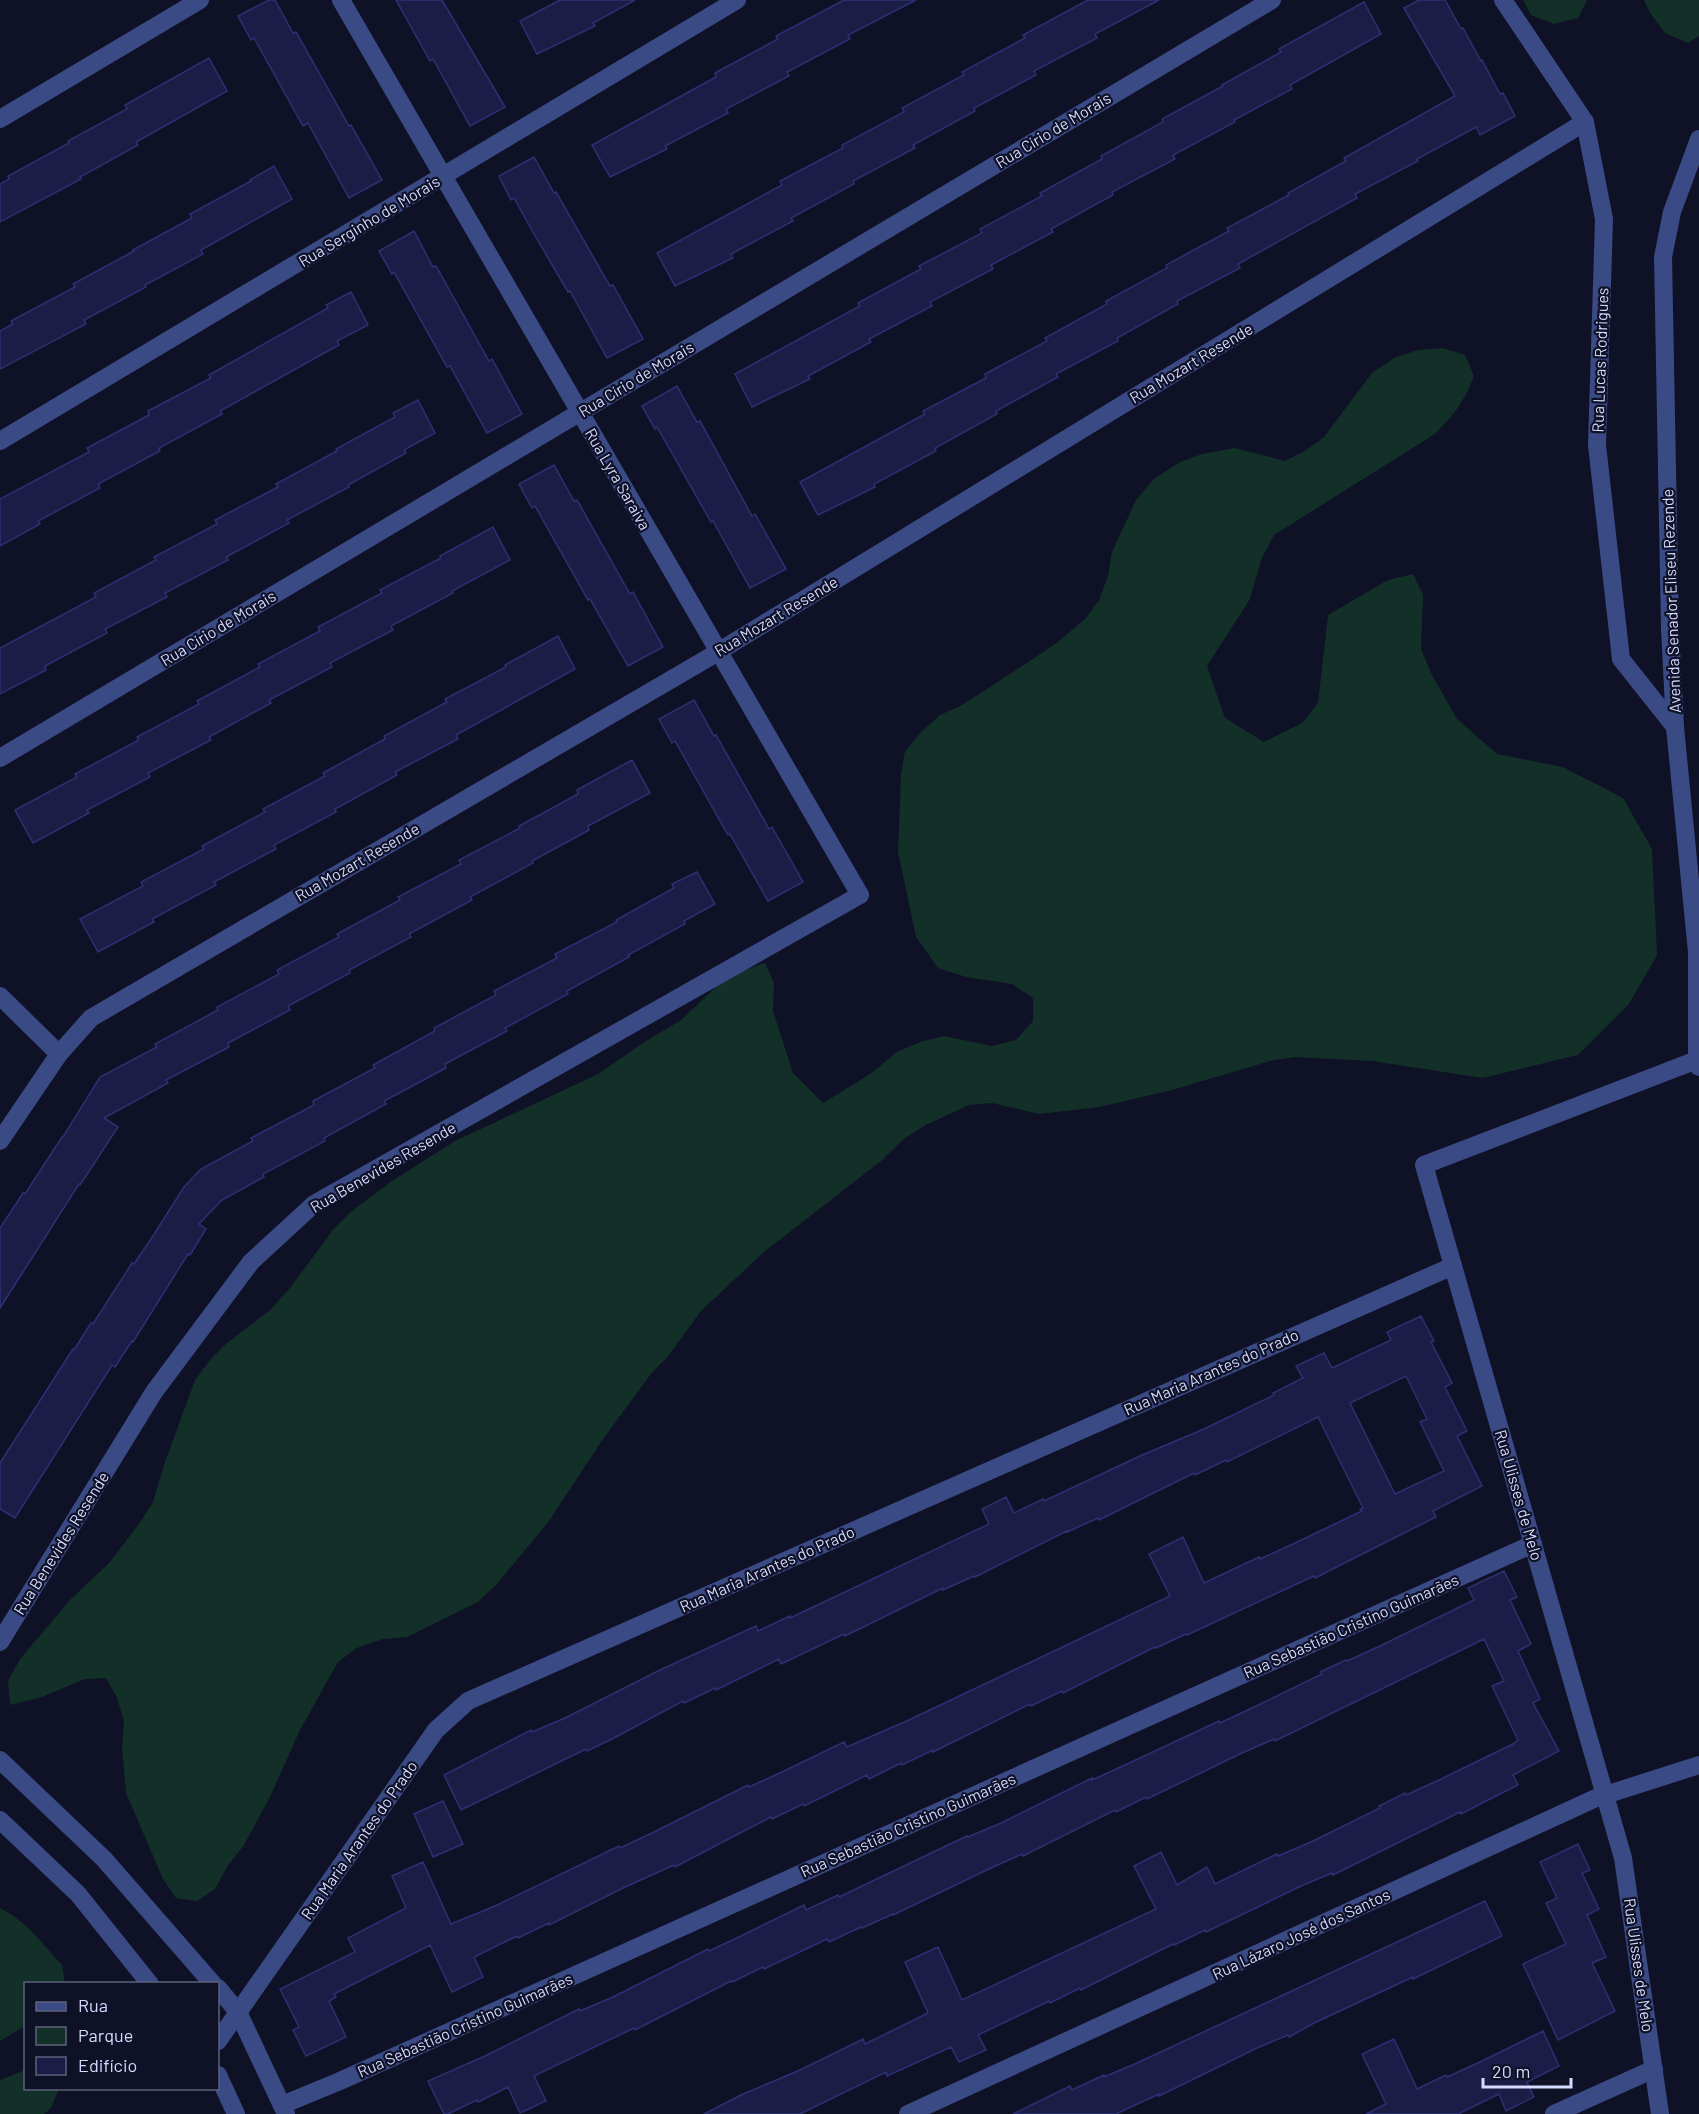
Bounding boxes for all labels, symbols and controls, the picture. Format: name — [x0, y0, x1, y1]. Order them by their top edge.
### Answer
street label: Rua Círio de Morais — [992, 88, 1114, 171]
street label: Rua Serginho de Morais — [295, 171, 443, 270]
street label: Rua Lucas Rodrigues — [1587, 287, 1612, 433]
street label: Rua Mozart Resende — [1126, 318, 1256, 407]
street label: Rua Círio de Morais — [575, 337, 697, 420]
street label: Rua Lyra Saraiva — [582, 424, 655, 533]
street label: Avenida Senador Eliseu Rezende — [1657, 489, 1684, 713]
street label: Rua Mozart Resende — [711, 571, 841, 660]
street label: Rua Círio de Morais — [157, 586, 279, 669]
street label: Rua Mozart Resende — [291, 818, 422, 905]
street label: Rua Benevides Resende — [307, 1117, 459, 1216]
street label: Rua Maria Arantes do Prado — [1120, 1324, 1301, 1419]
street label: Rua Ulisses de Melo — [1492, 1427, 1547, 1562]
street label: Rua Benevides Resende — [9, 1468, 112, 1618]
street label: Rua Maria Arantes do Prado — [676, 1521, 857, 1616]
street label: Rua Sebastião Cristino Guimarães — [1240, 1569, 1461, 1682]
street label: Rua Maria Arantes do Prado — [296, 1757, 421, 1923]
street label: Rua Sebastião Cristino Guimarães — [797, 1768, 1018, 1881]
street label: Rua Lázaro José dos Santos — [1209, 1884, 1393, 1983]
street label: Rua Ulisses de Melo — [1621, 1897, 1658, 2033]
street label: Rua Sebastião Cristino Guimarães — [354, 1968, 575, 2081]
legend — [24, 1982, 219, 2090]
text: Rua — [78, 1994, 108, 2016]
text: Parque — [78, 2024, 133, 2046]
scale bar — [1483, 2051, 1572, 2089]
text: Edifício — [78, 2054, 137, 2076]
text: 20 m — [1492, 2060, 1530, 2082]

